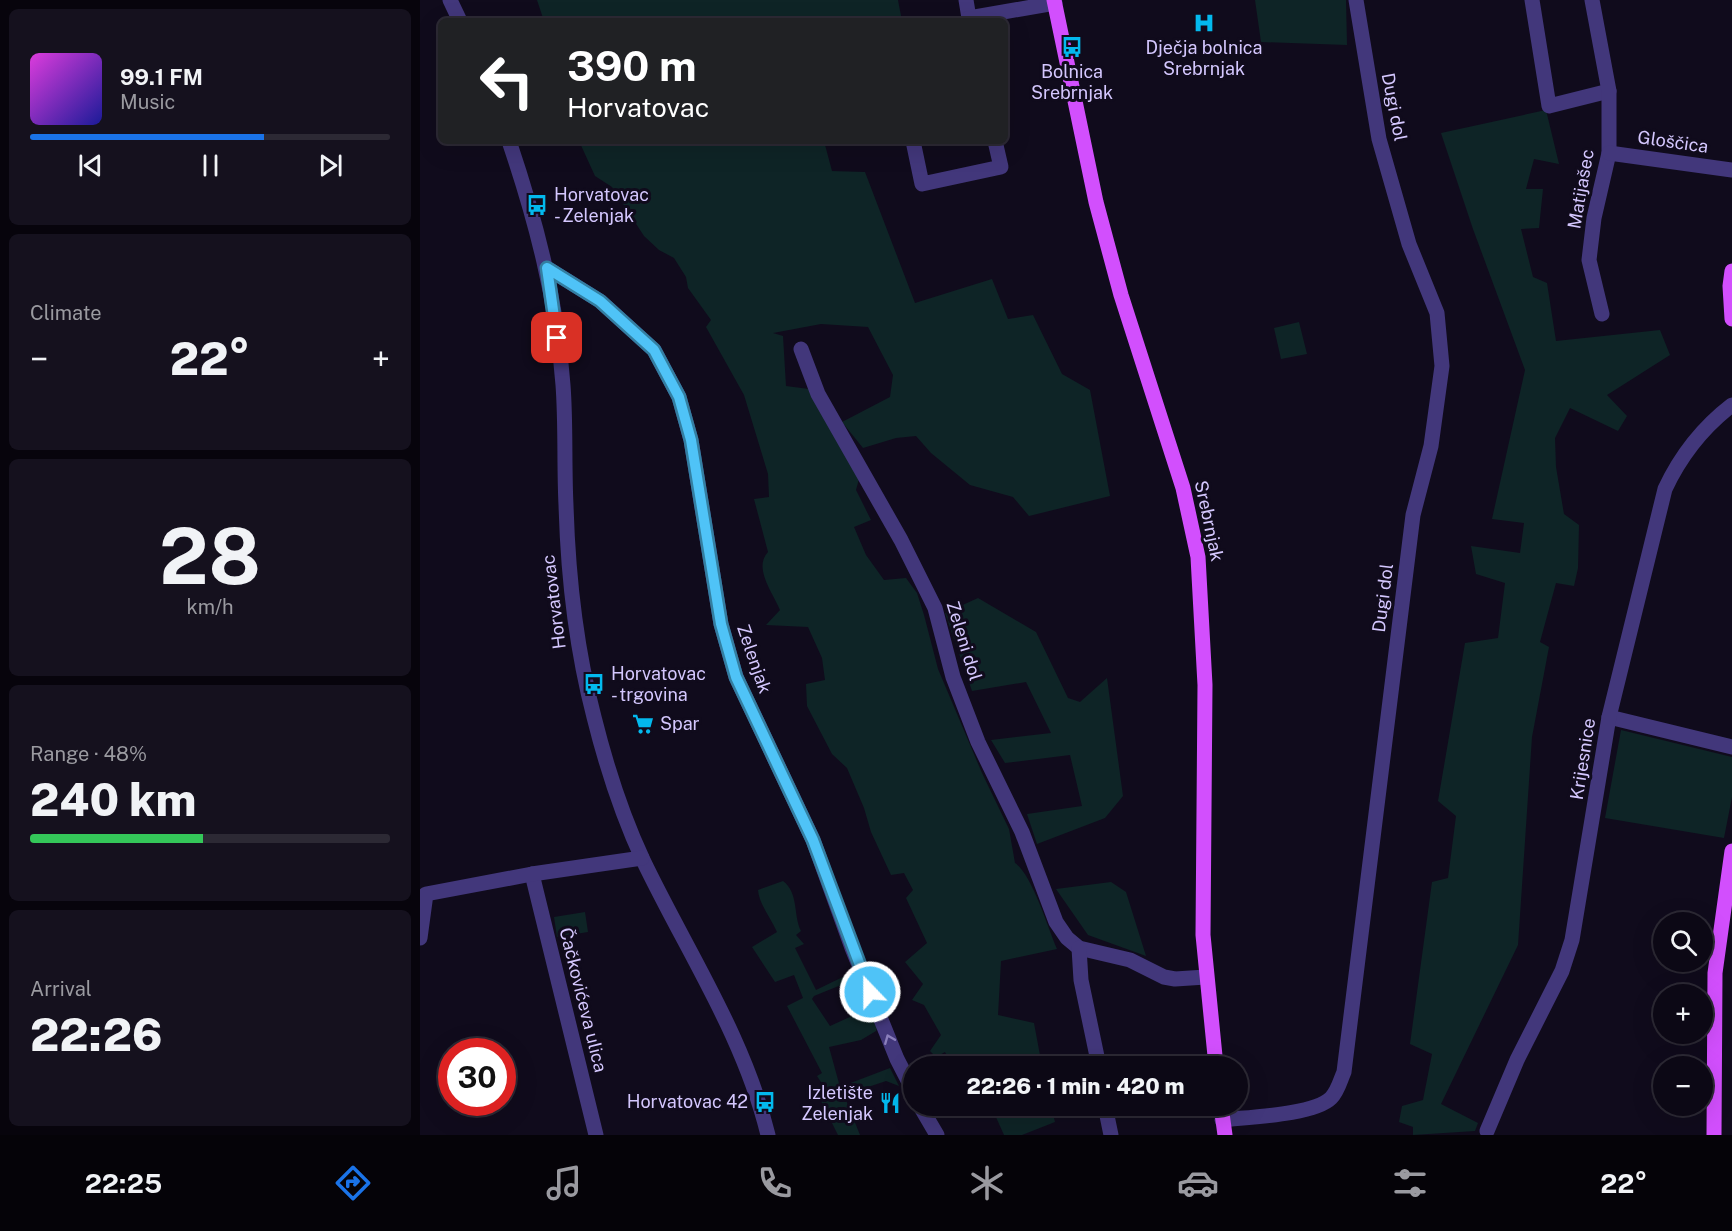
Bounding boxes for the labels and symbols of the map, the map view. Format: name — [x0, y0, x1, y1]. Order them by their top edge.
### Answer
hospital icon: Dječja bolnica Srebrnjak — [1192, 11, 1216, 35]
bus stop icon: Bolnica Srebrnjak — [1060, 35, 1084, 59]
place label: Dječja bolnica Srebrnjak — [1146, 37, 1262, 79]
place label: Bolnica Srebrnjak — [1031, 61, 1113, 103]
street label: Dugi dol — [1378, 71, 1411, 143]
street label: Gloščica — [1636, 126, 1710, 157]
street label: Matijašec — [1563, 147, 1598, 230]
place label: Horvatovac - Zelenjak — [554, 184, 649, 226]
bus stop icon: Horvatovac - Zelenjak — [525, 193, 549, 217]
pin — [531, 312, 582, 363]
street label: Srebrnjak — [1191, 479, 1228, 563]
street label: Horvatovac — [537, 554, 570, 650]
street label: Dugi dol — [1368, 562, 1397, 634]
street label: Zeleni dol — [942, 599, 986, 683]
street label: Zelenjak — [733, 621, 776, 696]
place label: Horvatovac - trgovina — [611, 663, 706, 705]
bus stop icon: Horvatovac - trgovina — [582, 672, 606, 696]
supermarket icon: Spar — [631, 712, 655, 736]
place label: Spar — [660, 713, 700, 734]
street label: Krijesnice — [1566, 717, 1599, 801]
street label: Čačkovićeva ulica — [555, 925, 612, 1074]
position arrow — [838, 960, 902, 1024]
one-way arrow — [884, 1034, 896, 1045]
speed limit sign: 30 — [438, 1038, 516, 1116]
place label: Izletište Zelenjak — [801, 1082, 873, 1124]
bus stop icon: Horvatovac 42 — [753, 1090, 777, 1114]
place label: Horvatovac 42 — [627, 1091, 748, 1112]
restaurant icon: Izletište Zelenjak — [878, 1091, 902, 1115]

